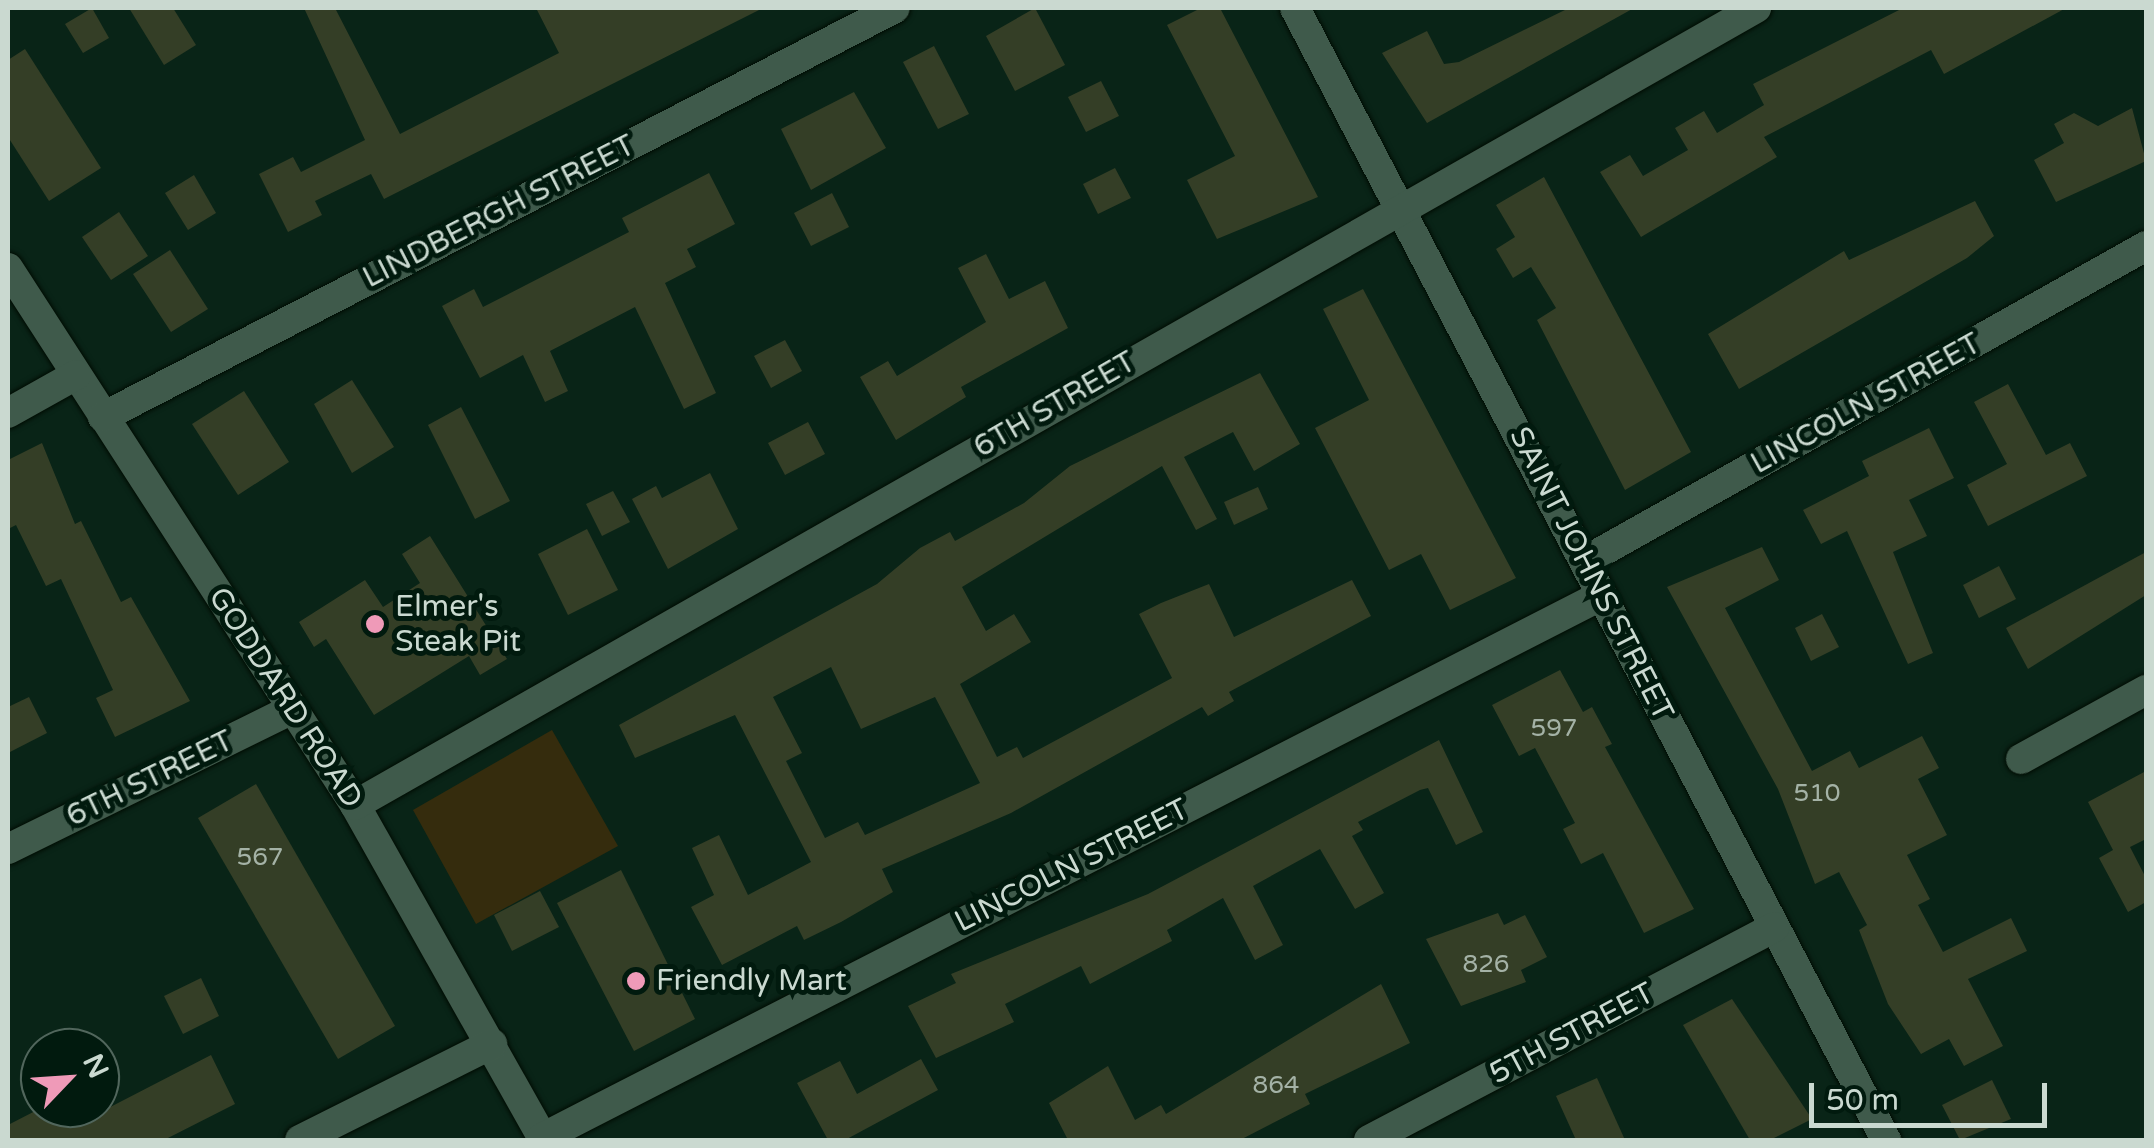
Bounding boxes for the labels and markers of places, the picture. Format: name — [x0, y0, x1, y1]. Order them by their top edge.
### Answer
place label: Elmer's Steak Pit — [395, 589, 521, 660]
marker: Elmer's Steak Pit — [364, 613, 386, 635]
place label: Friendly Mart — [656, 963, 847, 999]
marker: Friendly Mart — [625, 970, 647, 992]

